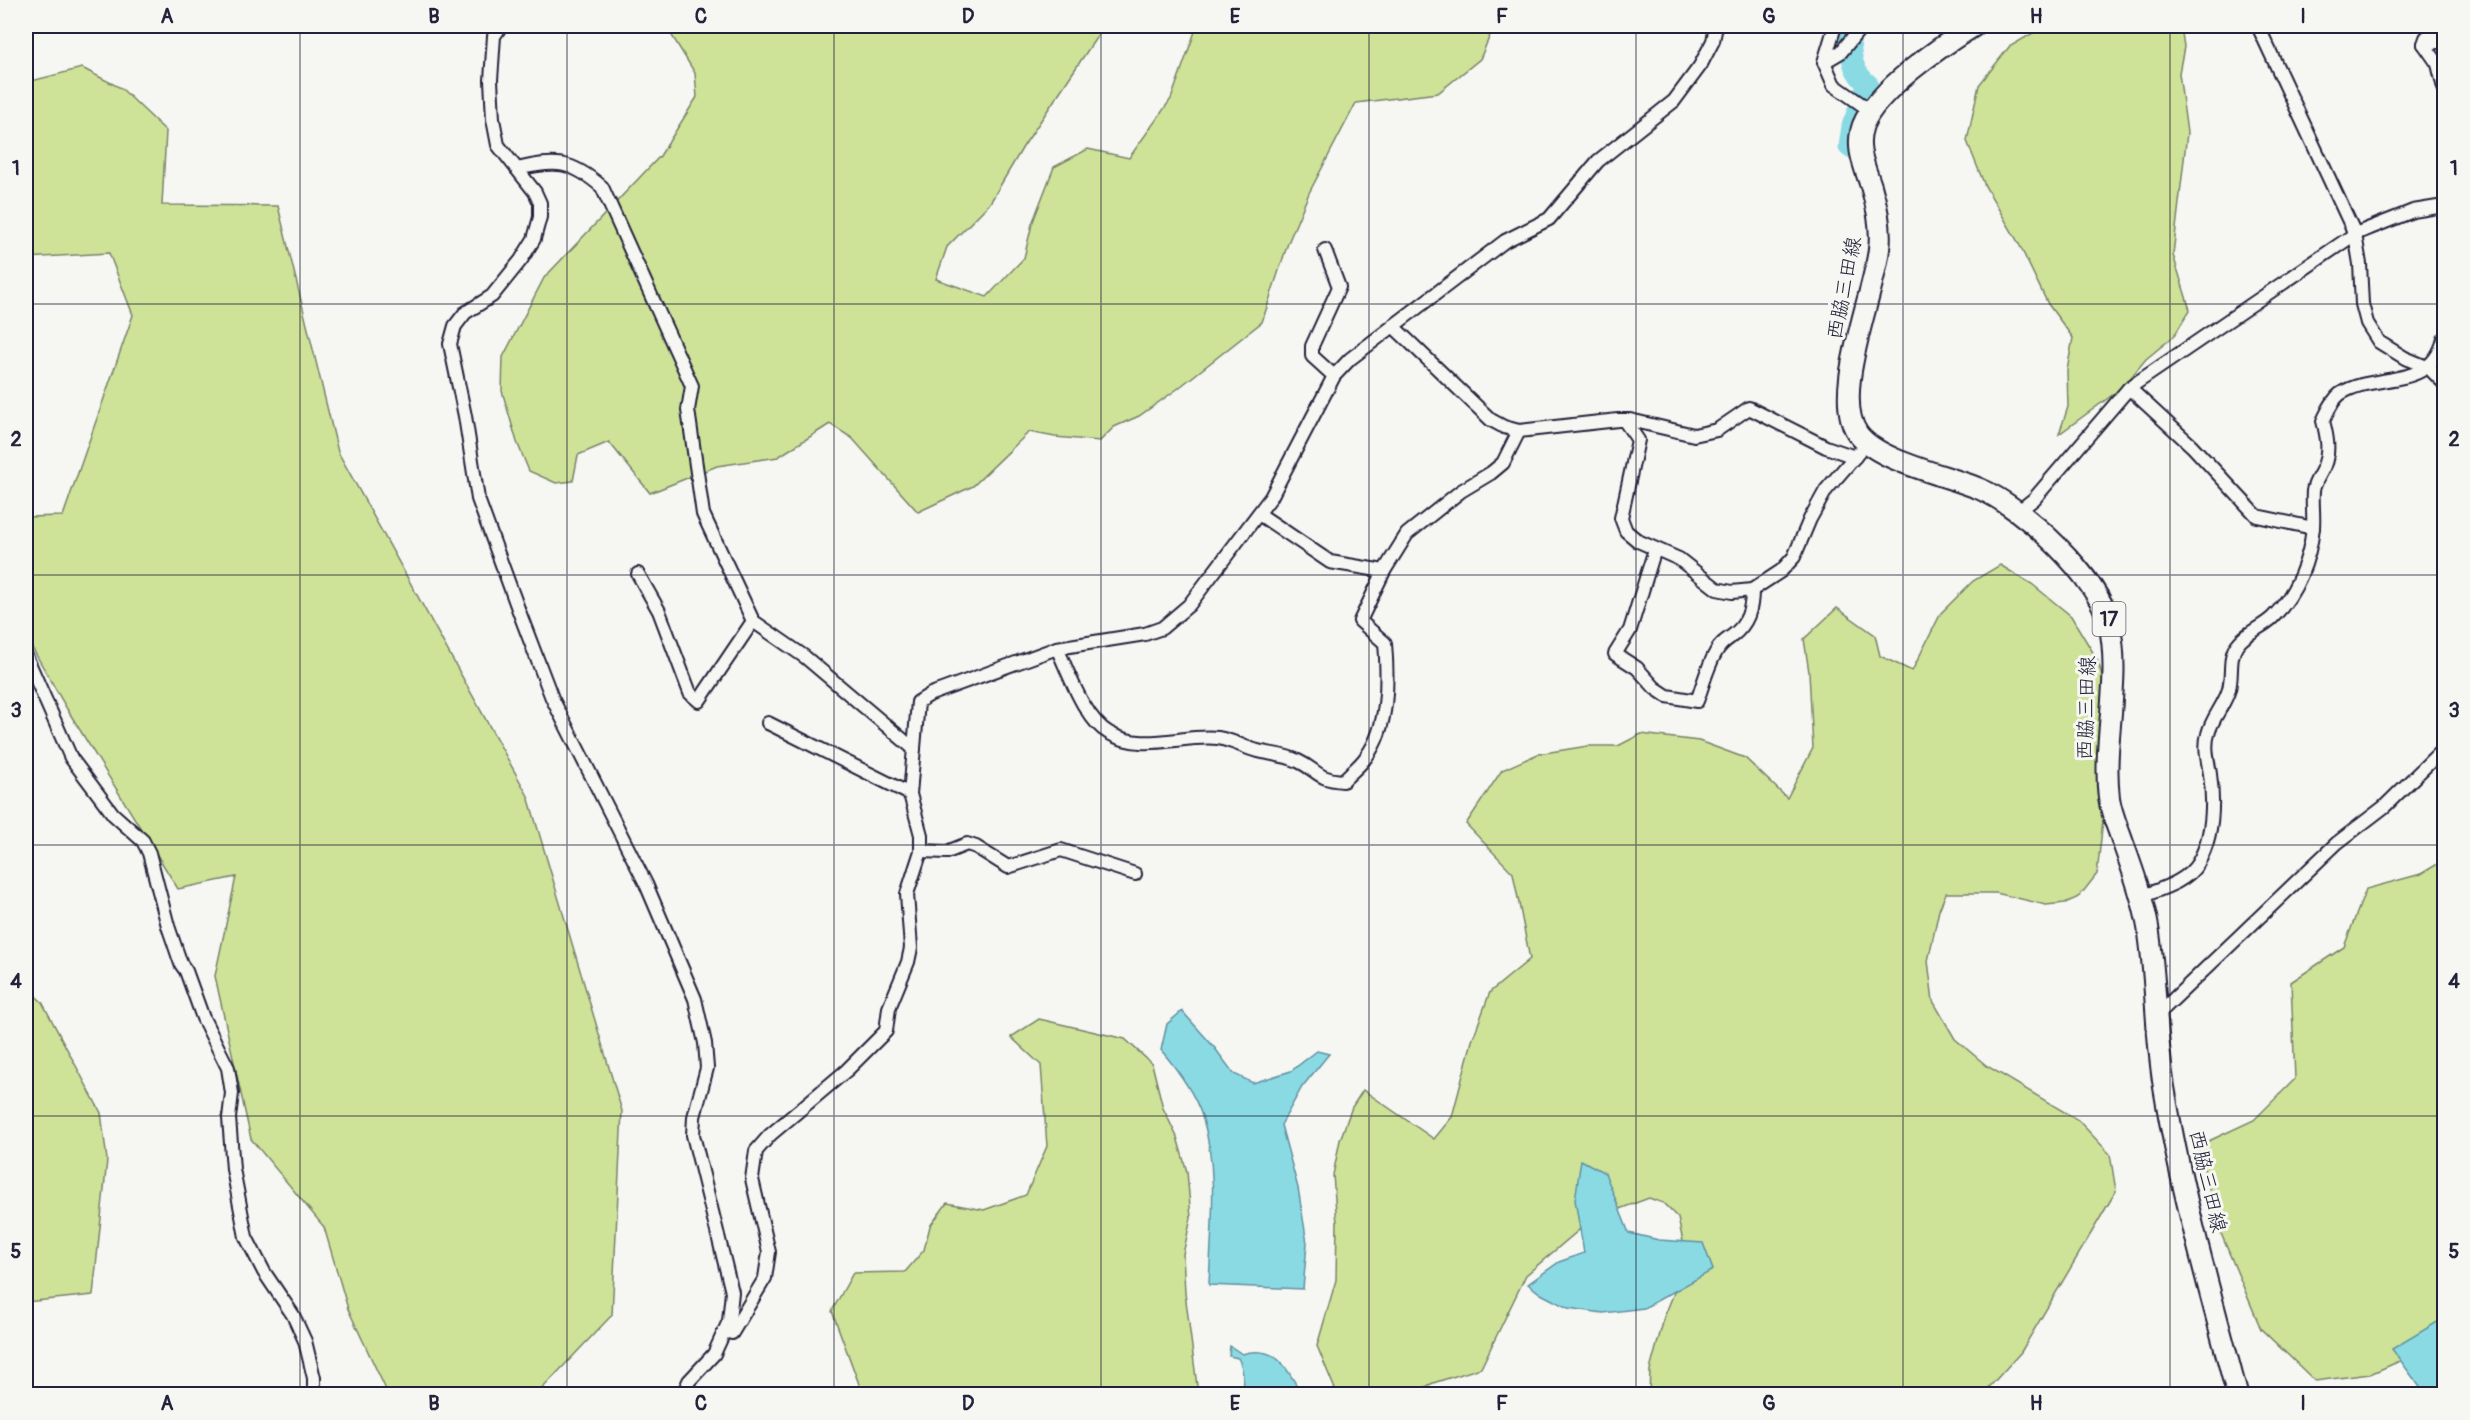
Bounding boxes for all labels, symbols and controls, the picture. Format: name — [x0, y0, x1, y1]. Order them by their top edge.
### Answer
text: A — [161, 4, 174, 29]
text: B — [428, 4, 440, 29]
text: C — [695, 4, 707, 29]
text: D — [962, 4, 975, 29]
text: E — [1230, 4, 1241, 29]
text: F — [1496, 4, 1508, 29]
text: G — [1762, 4, 1776, 29]
text: H — [2030, 4, 2043, 29]
text: I — [2300, 4, 2306, 29]
text: 1 — [12, 156, 20, 181]
text: 1 — [2450, 156, 2458, 181]
street label: 西脇三田線 — [1821, 234, 1868, 342]
text: 2 — [10, 427, 22, 452]
text: 2 — [2448, 427, 2460, 452]
road number: 17 — [2092, 602, 2126, 636]
street label: 西脇三田線 — [2071, 655, 2102, 761]
text: 3 — [10, 698, 22, 723]
text: 3 — [2448, 698, 2460, 723]
text: 4 — [10, 969, 22, 994]
text: 4 — [2448, 969, 2460, 994]
street label: 西脇三田線 — [2183, 1127, 2232, 1235]
text: 5 — [11, 1239, 22, 1264]
text: 5 — [2449, 1239, 2460, 1264]
text: A — [161, 1391, 174, 1416]
text: B — [428, 1391, 440, 1416]
text: C — [695, 1391, 707, 1416]
text: D — [962, 1391, 975, 1416]
text: E — [1230, 1391, 1241, 1416]
text: F — [1496, 1391, 1508, 1416]
text: G — [1762, 1391, 1776, 1416]
text: H — [2030, 1391, 2043, 1416]
text: I — [2300, 1391, 2306, 1416]

